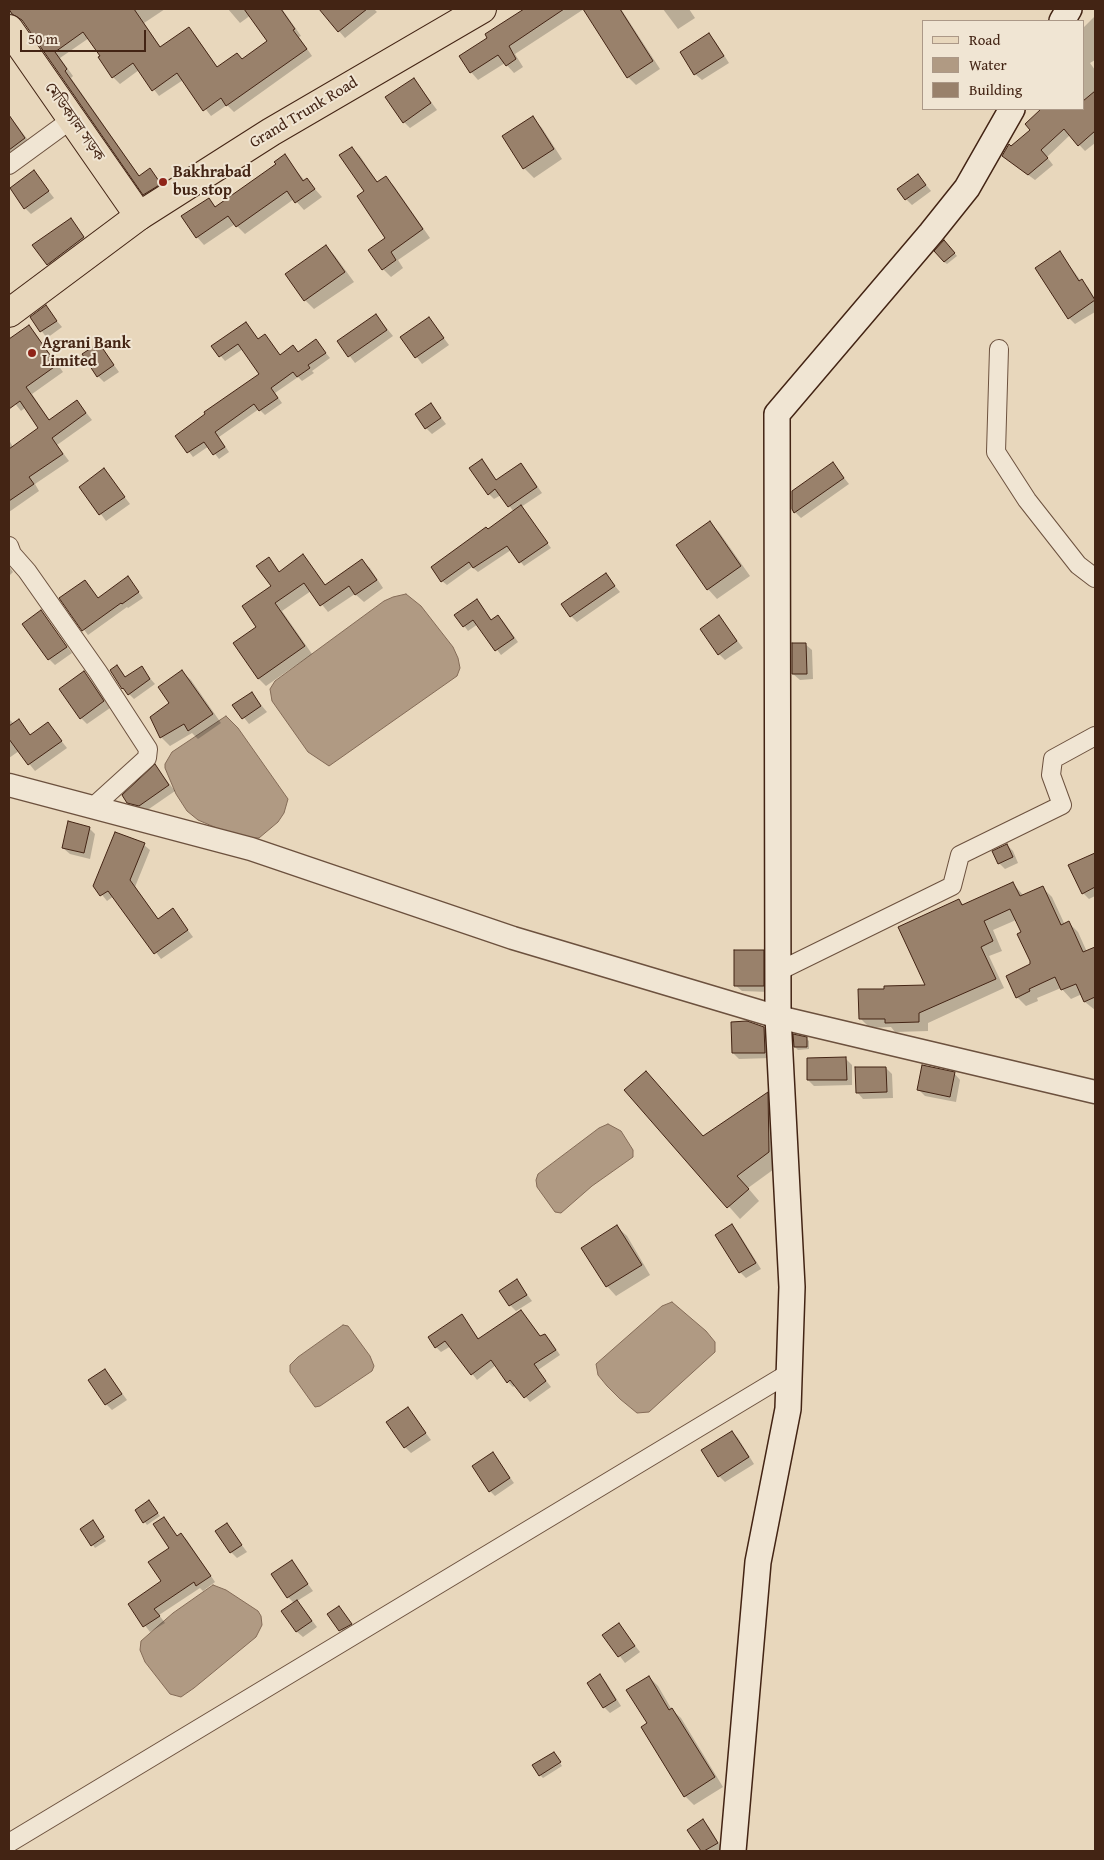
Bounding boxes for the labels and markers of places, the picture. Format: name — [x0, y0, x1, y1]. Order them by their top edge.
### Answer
place label: Bakhrabad bus stop — [173, 163, 251, 201]
marker: Bakhrabad bus stop — [157, 176, 169, 188]
place label: Agrani Bank Limited — [42, 334, 131, 372]
marker: Agrani Bank Limited — [26, 347, 38, 359]

